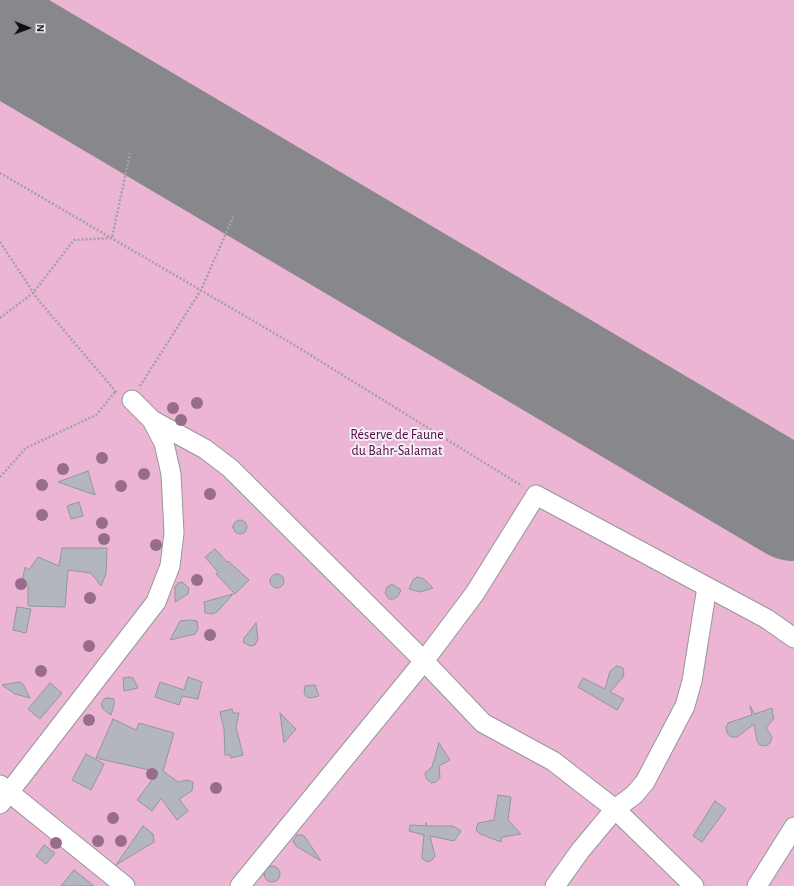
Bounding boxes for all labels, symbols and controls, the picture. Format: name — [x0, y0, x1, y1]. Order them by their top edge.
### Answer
north arrow — [8, 8, 48, 48]
text: N — [35, 24, 46, 32]
park label: Réserve de Faune du Bahr-Salamat — [350, 427, 444, 460]

